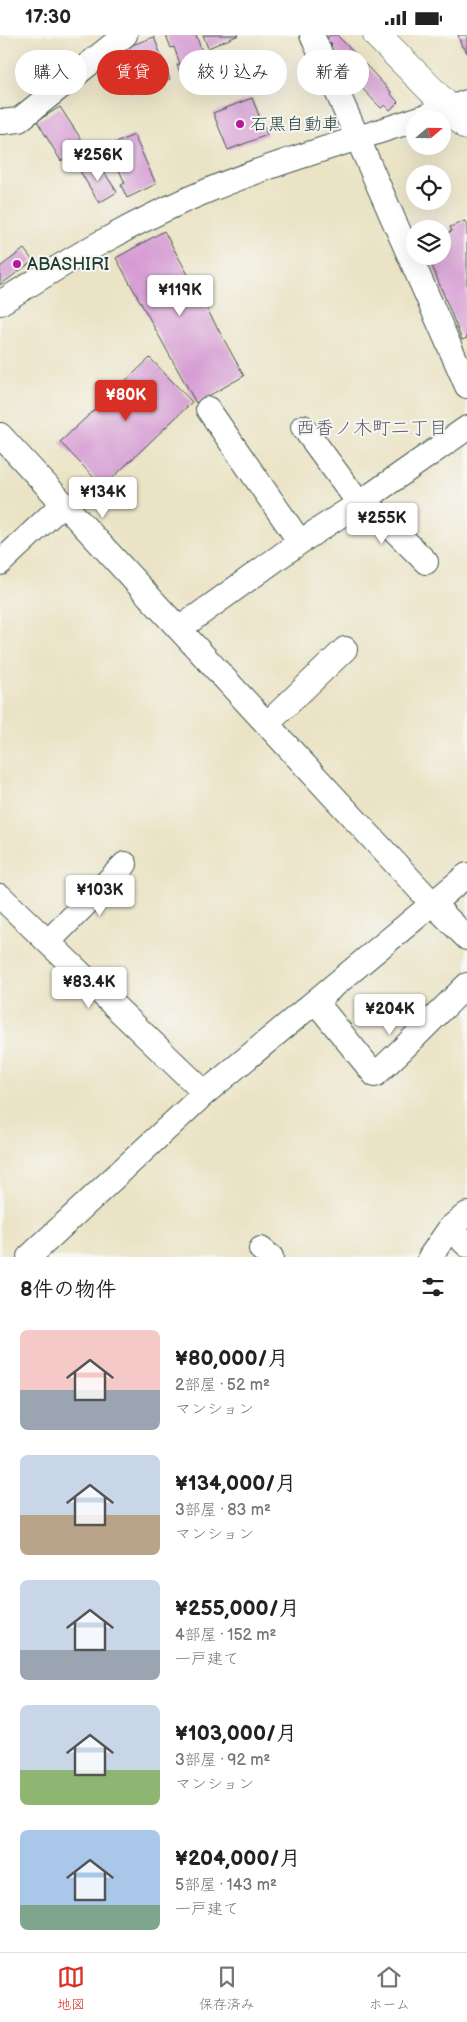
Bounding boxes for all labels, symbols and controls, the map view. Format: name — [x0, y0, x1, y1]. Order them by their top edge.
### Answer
text: 17:30 — [25, 6, 71, 29]
chip: 購入 — [15, 50, 87, 95]
chip: 賃貸 — [97, 50, 169, 95]
chip: 絞り込み — [179, 50, 287, 95]
chip: 新着 — [297, 50, 369, 95]
north arrow — [406, 110, 451, 155]
map controls — [406, 110, 451, 265]
place label: 石黒自動車 — [250, 114, 340, 135]
marker: 石黒自動車 — [234, 118, 246, 130]
pin: ¥256K — [63, 139, 133, 182]
text: ¥256K — [73, 146, 123, 165]
button: locate — [406, 165, 451, 210]
button: layers — [406, 220, 451, 265]
place label: ABASHIRI — [27, 254, 109, 275]
marker: ABASHIRI — [11, 258, 23, 270]
pin: ¥119K — [145, 275, 215, 317]
text: ¥119K — [158, 281, 202, 300]
pin: ¥80K — [96, 379, 156, 422]
text: ¥80K — [106, 386, 146, 405]
district label: 西香ノ木町二丁目 — [296, 417, 448, 440]
pin: ¥134K — [68, 477, 138, 519]
text: ¥134K — [80, 483, 126, 502]
pin: ¥255K — [347, 503, 417, 545]
text: ¥255K — [358, 509, 406, 528]
pin: ¥103K — [65, 875, 135, 917]
text: ¥103K — [77, 881, 123, 900]
pin: ¥83.4K — [48, 967, 130, 1009]
text: ¥83.4K — [63, 973, 115, 992]
pin: ¥204K — [355, 993, 425, 1036]
text: ¥204K — [365, 1000, 415, 1019]
icon: filters — [419, 1273, 447, 1301]
text: 8件の物件 — [20, 1277, 117, 1302]
text: ¥80,000/月 — [175, 1346, 289, 1371]
icon: home — [60, 1350, 120, 1410]
text: 2部屋 · 52 m² — [175, 1376, 270, 1395]
text: マンション — [175, 1400, 254, 1419]
text: ¥134,000/月 — [175, 1471, 296, 1496]
icon: home — [60, 1475, 120, 1535]
text: 3部屋 · 83 m² — [175, 1501, 271, 1520]
text: マンション — [175, 1525, 254, 1544]
text: ¥255,000/月 — [175, 1596, 300, 1621]
icon: home — [60, 1600, 120, 1660]
text: 4部屋 · 152 m² — [175, 1626, 276, 1645]
text: 一戸建て — [175, 1650, 239, 1669]
text: ¥103,000/月 — [175, 1721, 297, 1746]
icon: home — [60, 1725, 120, 1785]
text: 3部屋 · 92 m² — [175, 1751, 270, 1770]
text: マンション — [175, 1775, 254, 1794]
text: ¥204,000/月 — [175, 1846, 301, 1871]
icon: home — [60, 1850, 120, 1910]
text: 5部屋 · 143 m² — [175, 1876, 277, 1895]
text: 一戸建て — [175, 1900, 239, 1919]
tab: 地図 — [57, 1963, 85, 2013]
tab: 保存済み — [199, 1963, 255, 2013]
tab: ホーム — [369, 1963, 410, 2013]

